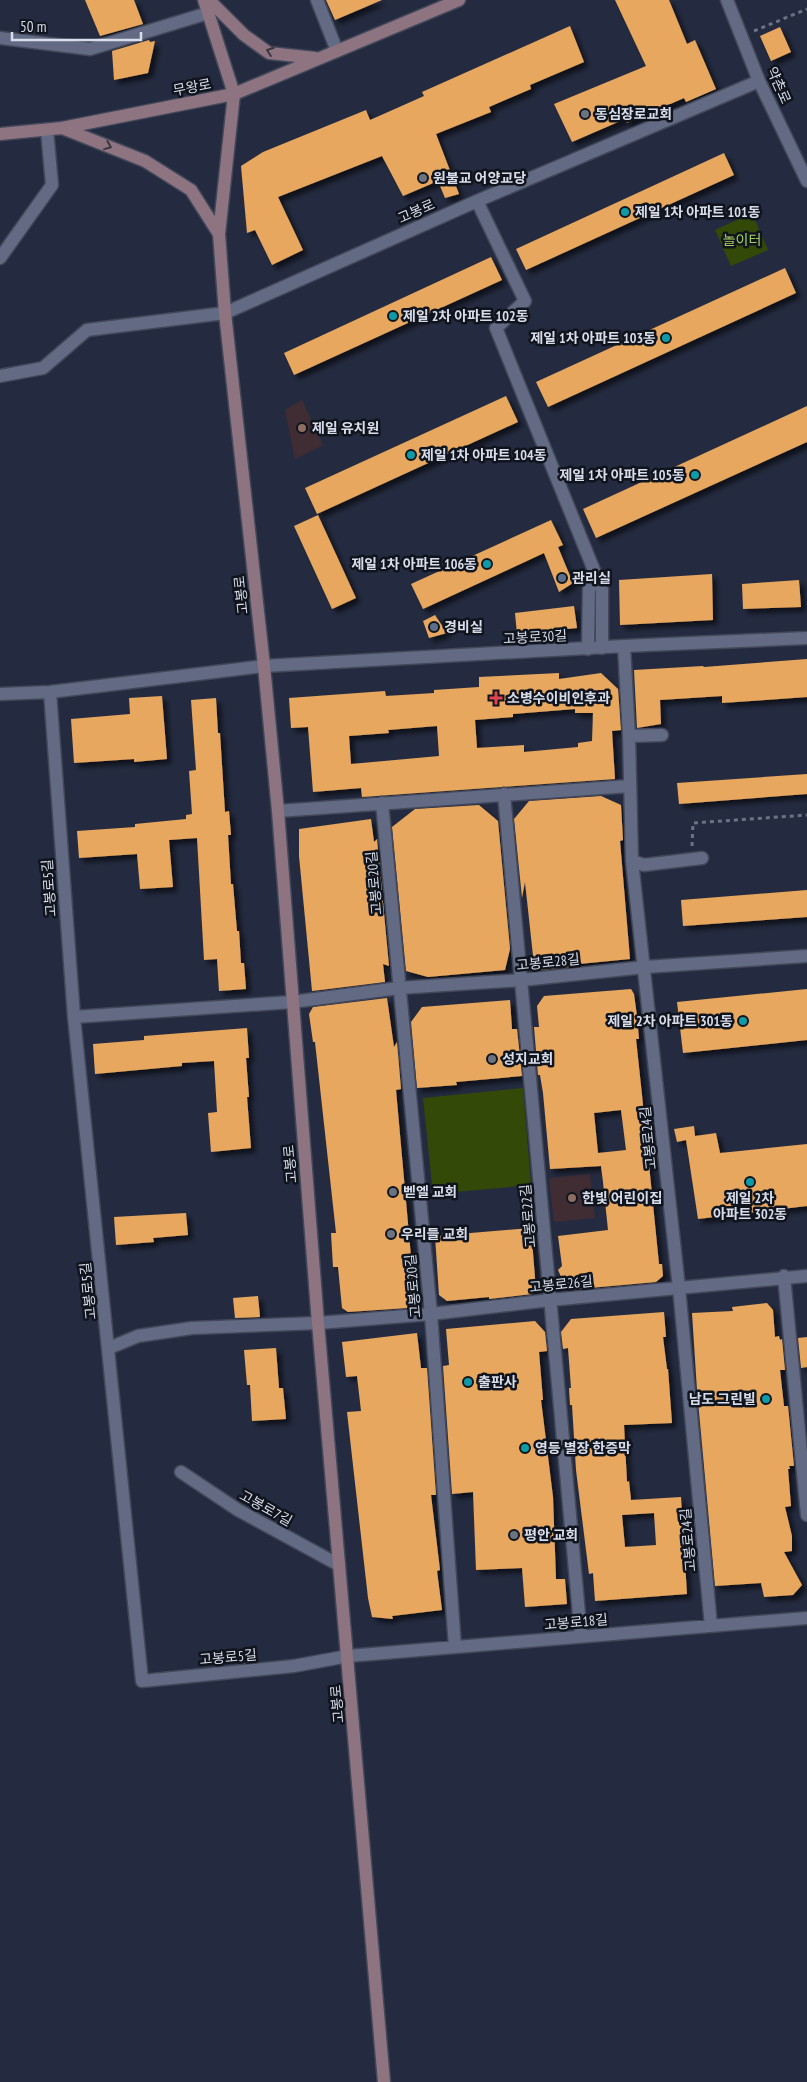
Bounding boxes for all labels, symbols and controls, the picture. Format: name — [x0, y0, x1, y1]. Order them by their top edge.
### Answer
scale bar — [12, 10, 141, 42]
text: 50 m — [20, 17, 46, 36]
one-way arrow — [266, 47, 275, 57]
street label: 약촌로 — [763, 64, 795, 106]
street label: 무왕로 — [171, 74, 213, 100]
place label: 동심장로교회 — [595, 105, 672, 123]
marker: 동심장로교회 — [579, 108, 591, 120]
one-way arrow — [103, 140, 112, 150]
place label: 원불교 어양교당 — [433, 169, 526, 187]
marker: 원불교 어양교당 — [417, 172, 429, 184]
street label: 고봉로 — [395, 195, 437, 227]
place label: 제일 1차 아파트 101동 — [635, 203, 761, 221]
marker: 제일 1차 아파트 101동 — [619, 206, 631, 218]
park label: 놀이터 — [723, 231, 761, 249]
place label: 제일 2차 아파트 102동 — [403, 307, 529, 325]
marker: 제일 2차 아파트 102동 — [387, 310, 399, 322]
place label: 제일 1차 아파트 103동 — [530, 329, 656, 347]
marker: 제일 1차 아파트 103동 — [660, 332, 672, 344]
place label: 제일 유치원 — [312, 419, 379, 437]
marker: 제일 유치원 — [296, 422, 308, 434]
place label: 제일 1차 아파트 104동 — [421, 446, 547, 464]
marker: 제일 1차 아파트 104동 — [405, 449, 417, 461]
place label: 제일 1차 아파트 105동 — [559, 466, 685, 484]
marker: 제일 1차 아파트 105동 — [689, 469, 701, 481]
place label: 제일 1차 아파트 106동 — [351, 555, 477, 573]
marker: 제일 1차 아파트 106동 — [481, 558, 493, 570]
place label: 관리실 — [572, 569, 611, 587]
marker: 관리실 — [556, 572, 568, 584]
street label: 고봉로 — [230, 575, 252, 615]
place label: 경비실 — [444, 618, 483, 636]
marker: 경비실 — [428, 621, 440, 633]
street label: 고봉로30길 — [503, 626, 567, 648]
place label: 소병수이비인후과 — [507, 689, 610, 707]
marker: 소병수이비인후과 — [489, 691, 503, 705]
street label: 고봉로20길 — [362, 850, 386, 916]
street label: 고봉로5길 — [38, 859, 60, 917]
street label: 고봉로28길 — [515, 950, 581, 974]
place label: 제일 2차 아파트 301동 — [607, 1012, 733, 1030]
marker: 제일 2차 아파트 301동 — [737, 1015, 749, 1027]
place label: 성지교회 — [502, 1050, 554, 1068]
marker: 성지교회 — [486, 1053, 498, 1065]
street label: 고봉로24길 — [636, 1105, 660, 1171]
street label: 고봉로 — [279, 1144, 301, 1184]
marker: 제일 2차 아파트 302동 — [744, 1176, 756, 1188]
place label: 벧엘 교회 — [403, 1183, 457, 1201]
street label: 고봉로22길 — [516, 1183, 540, 1249]
marker: 벧엘 교회 — [387, 1186, 399, 1198]
place label: 한빛 어린이집 — [582, 1189, 662, 1207]
place label: 제일 2차 아파트 302동 — [713, 1189, 787, 1223]
marker: 한빛 어린이집 — [566, 1192, 578, 1204]
place label: 우리들 교회 — [401, 1225, 468, 1243]
marker: 우리들 교회 — [385, 1228, 397, 1240]
street label: 고봉로20길 — [401, 1253, 425, 1319]
street label: 고봉로5길 — [76, 1261, 100, 1321]
street label: 고봉로26길 — [528, 1272, 594, 1296]
place label: 출판사 — [478, 1373, 517, 1391]
marker: 출판사 — [462, 1376, 474, 1388]
place label: 남도 그린빌 — [689, 1390, 756, 1408]
marker: 남도 그린빌 — [760, 1393, 772, 1405]
place label: 영등 별장 한증막 — [535, 1439, 631, 1457]
marker: 영등 별장 한증막 — [519, 1442, 531, 1454]
street label: 고봉로7길 — [236, 1486, 296, 1530]
street label: 고봉로24길 — [676, 1507, 700, 1573]
place label: 평안 교회 — [524, 1526, 578, 1544]
marker: 평안 교회 — [508, 1529, 520, 1541]
street label: 고봉로18길 — [543, 1610, 609, 1634]
street label: 고봉로5길 — [198, 1646, 258, 1668]
street label: 고봉로 — [326, 1684, 348, 1724]

